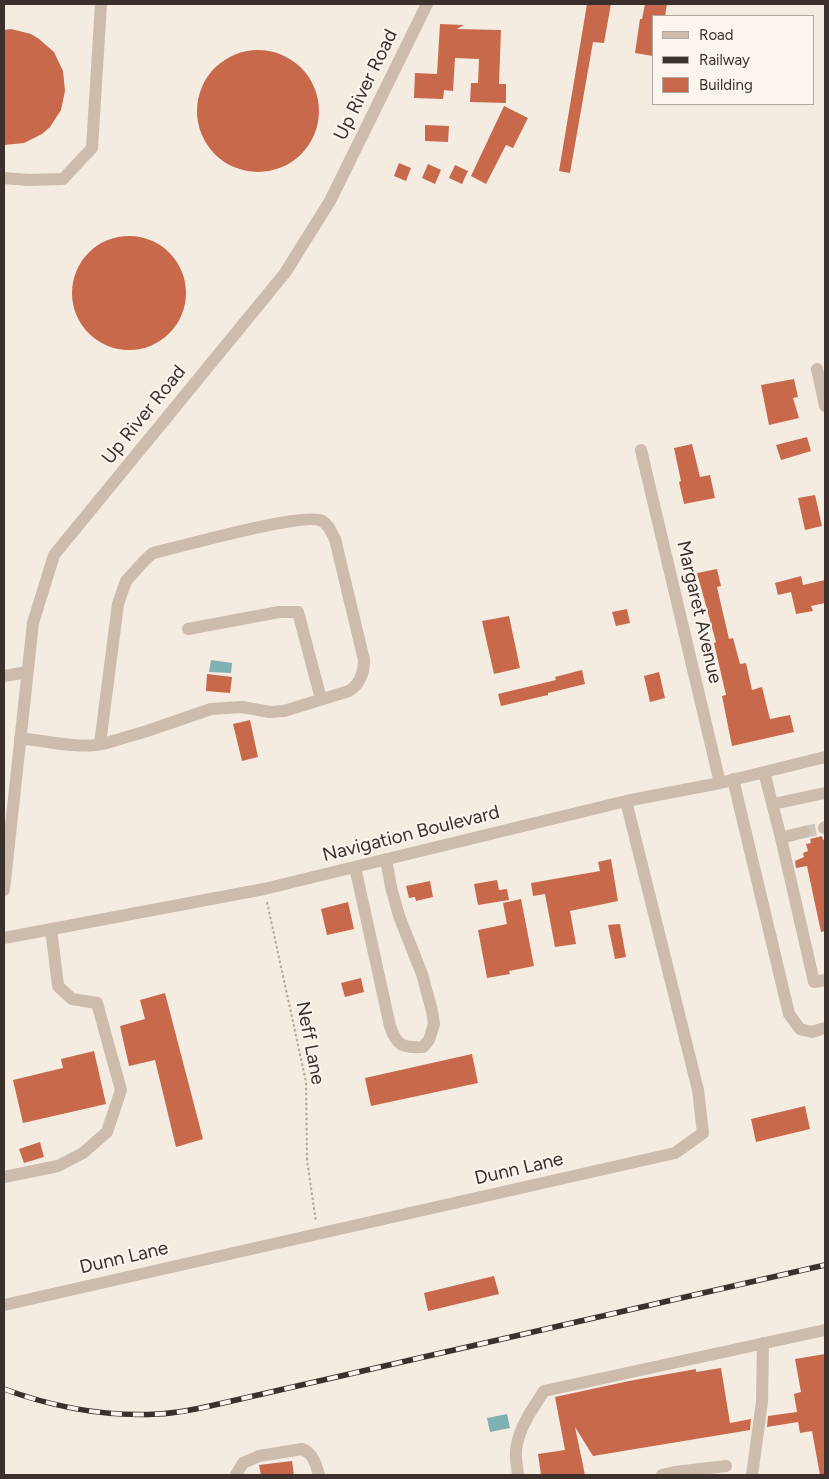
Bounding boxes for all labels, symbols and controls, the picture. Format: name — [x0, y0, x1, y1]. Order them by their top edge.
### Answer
legend — [652, 15, 814, 105]
street label: Up River Road — [329, 26, 403, 144]
text: Road — [699, 26, 734, 44]
text: Railway — [699, 51, 750, 69]
text: Building — [699, 76, 753, 94]
street label: Up River Road — [97, 361, 191, 469]
street label: Margaret Avenue — [671, 538, 727, 686]
street label: Navigation Boulevard — [320, 801, 502, 867]
street label: Neff Lane — [291, 999, 329, 1087]
street label: Dunn Lane — [473, 1148, 565, 1190]
street label: Dunn Lane — [78, 1237, 170, 1279]

